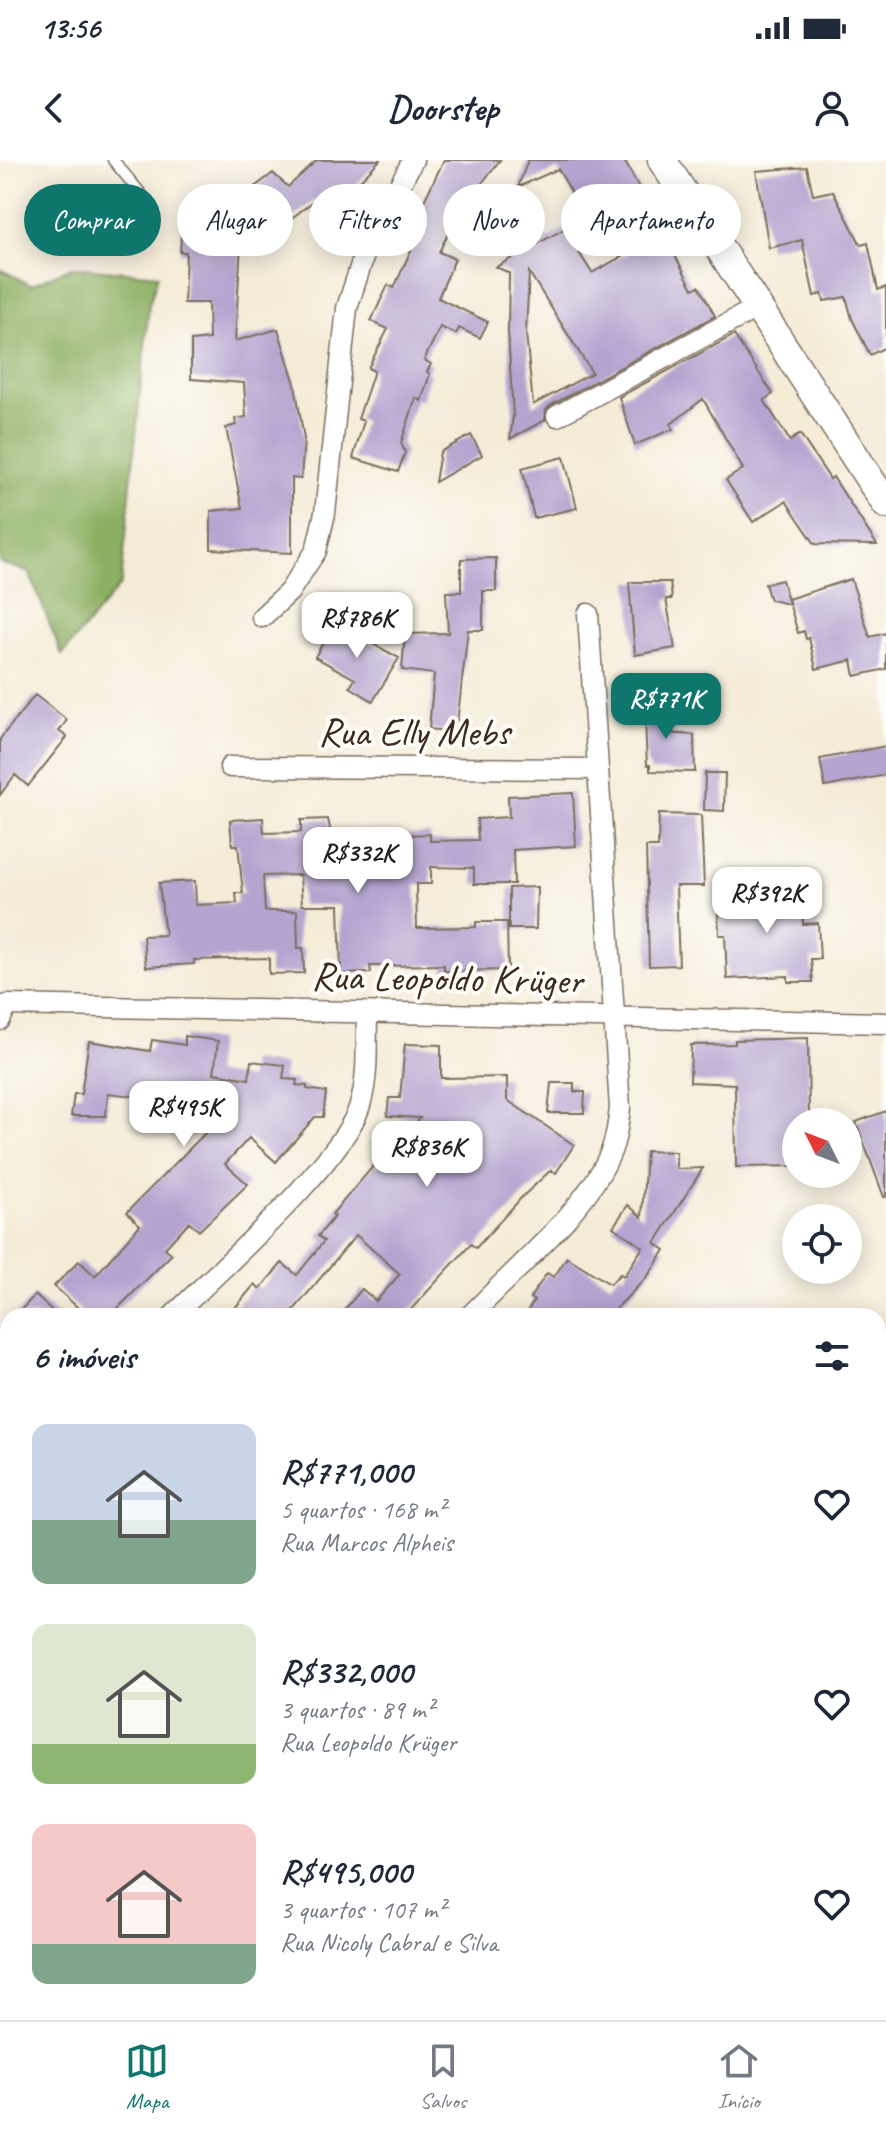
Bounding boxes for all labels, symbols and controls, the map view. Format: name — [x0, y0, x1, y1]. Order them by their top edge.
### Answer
text: 13:56 — [40, 9, 100, 47]
text: Doorstep — [388, 85, 498, 131]
icon: back — [32, 86, 76, 130]
icon: person — [810, 86, 854, 130]
chip: Comprar — [24, 184, 161, 256]
chip: Alugar — [177, 184, 293, 256]
chip: Filtros — [309, 184, 427, 256]
chip: Novo — [443, 184, 545, 256]
chip: Apartamento — [561, 184, 741, 256]
pin: R$786K — [292, 592, 422, 660]
text: R$786K — [320, 601, 394, 634]
pin: R$771K — [601, 673, 731, 741]
text: R$771K — [629, 682, 703, 715]
street label: Rua Elly Mebs — [318, 707, 513, 757]
pin: R$332K — [293, 827, 423, 895]
text: R$332K — [321, 836, 395, 869]
pin: R$392K — [702, 867, 832, 935]
text: R$392K — [730, 876, 804, 909]
street label: Rua Leopoldo Krüger — [311, 951, 586, 1005]
pin: R$495K — [119, 1081, 249, 1149]
text: R$495K — [147, 1090, 221, 1123]
north arrow — [782, 1108, 862, 1188]
map controls — [782, 1108, 862, 1284]
pin: R$836K — [362, 1121, 492, 1189]
text: R$836K — [390, 1130, 464, 1163]
button: locate — [782, 1204, 862, 1284]
icon: filters — [810, 1334, 854, 1378]
text: 6 imóveis — [32, 1335, 135, 1378]
text: R$771,000 — [280, 1450, 412, 1493]
icon: home — [96, 1456, 192, 1552]
icon: heart — [810, 1482, 854, 1526]
text: 5 quartos · 168 m² — [280, 1493, 445, 1526]
text: Rua Marcos Alpheis — [280, 1526, 453, 1559]
text: R$332,000 — [280, 1650, 412, 1693]
icon: home — [96, 1656, 192, 1752]
icon: heart — [810, 1682, 854, 1726]
text: 3 quartos · 89 m² — [280, 1693, 434, 1726]
text: Rua Leopoldo Krüger — [280, 1726, 456, 1759]
text: R$495,000 — [280, 1850, 411, 1893]
icon: home — [96, 1856, 192, 1952]
icon: heart — [810, 1882, 854, 1926]
text: 3 quartos · 107 m² — [280, 1893, 445, 1926]
text: Rua Nicoly Cabral e Silva — [280, 1926, 498, 1959]
tab: Mapa — [125, 2039, 169, 2115]
tab: Salvos — [420, 2039, 466, 2115]
tab: Início — [717, 2039, 761, 2115]

